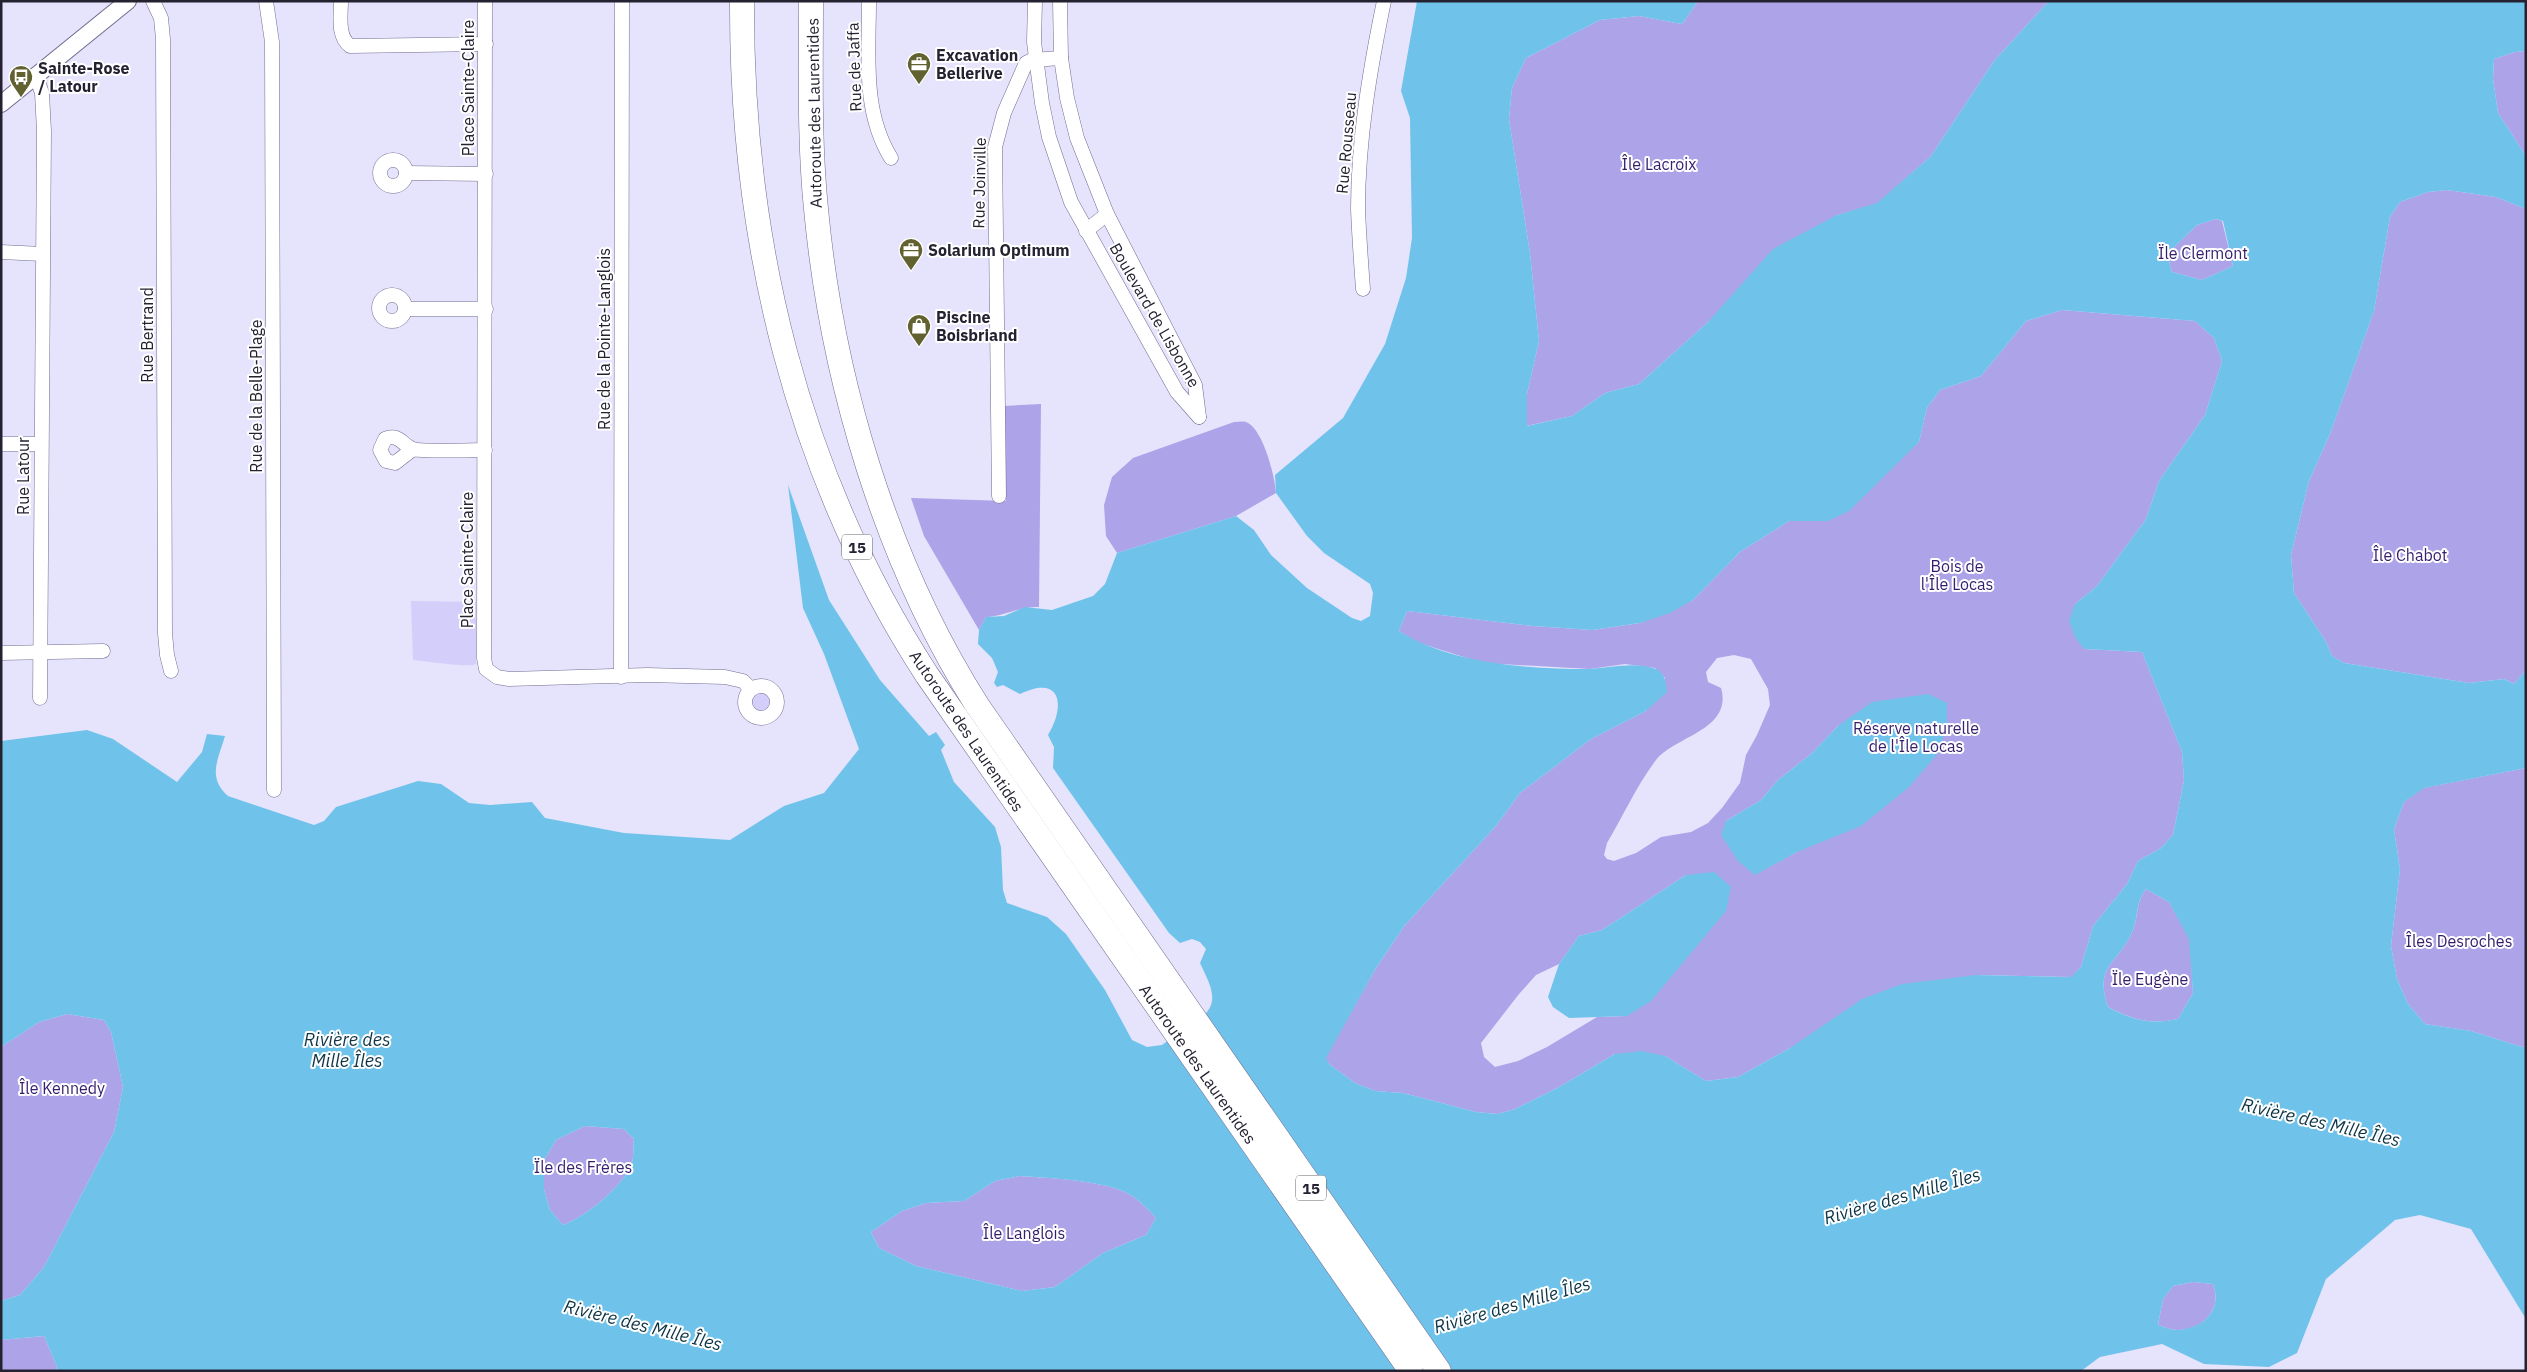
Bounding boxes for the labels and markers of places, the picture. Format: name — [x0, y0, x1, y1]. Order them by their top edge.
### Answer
place label: Excavation Bellerive — [936, 45, 1018, 83]
office icon: Excavation Bellerive — [906, 51, 932, 85]
place label: Sainte-Rose / Latour — [38, 58, 130, 96]
bus stop icon: Sainte-Rose / Latour — [8, 64, 34, 98]
office icon: Solarium Optimum — [898, 237, 924, 271]
place label: Solarium Optimum — [928, 240, 1070, 260]
place label: Piscine Boisbriand — [936, 307, 1017, 345]
shop icon: Piscine Boisbriand — [906, 313, 932, 347]

